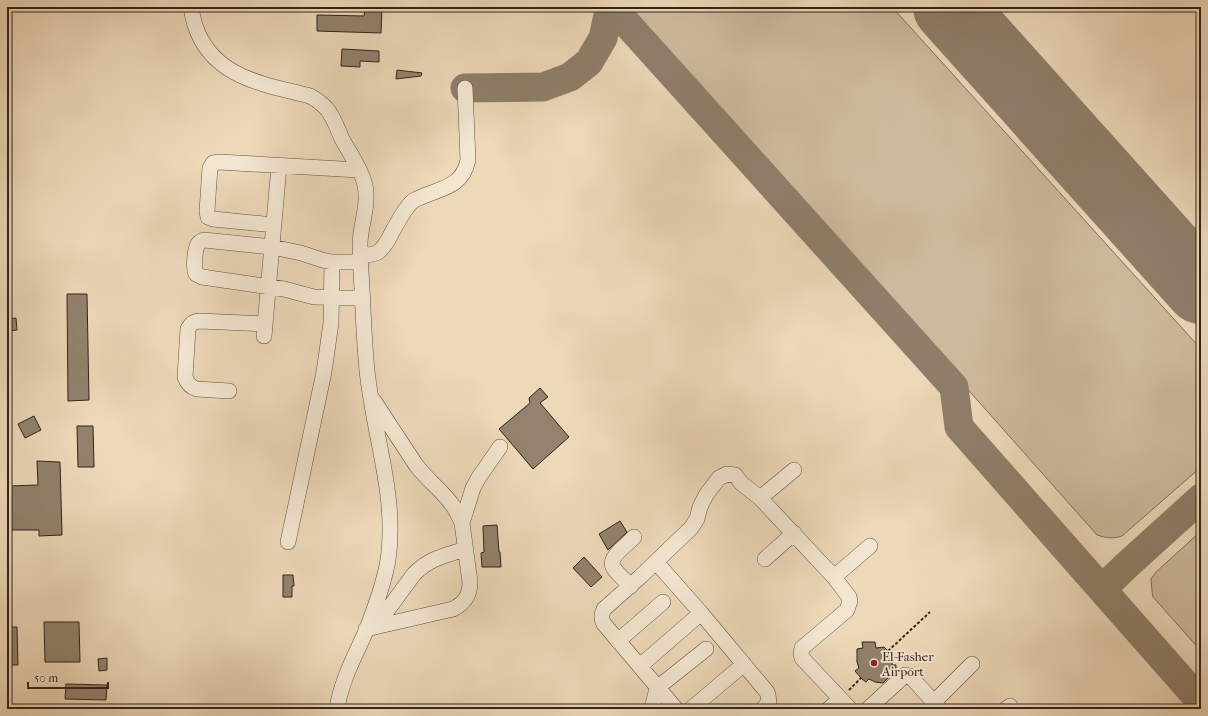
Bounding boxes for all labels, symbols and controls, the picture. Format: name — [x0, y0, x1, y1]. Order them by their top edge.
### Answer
place label: El-Fasher Airport — [881, 649, 934, 679]
marker: El-Fasher Airport — [869, 658, 879, 668]
scale bar — [28, 664, 108, 690]
text: 50 m — [34, 671, 58, 685]

